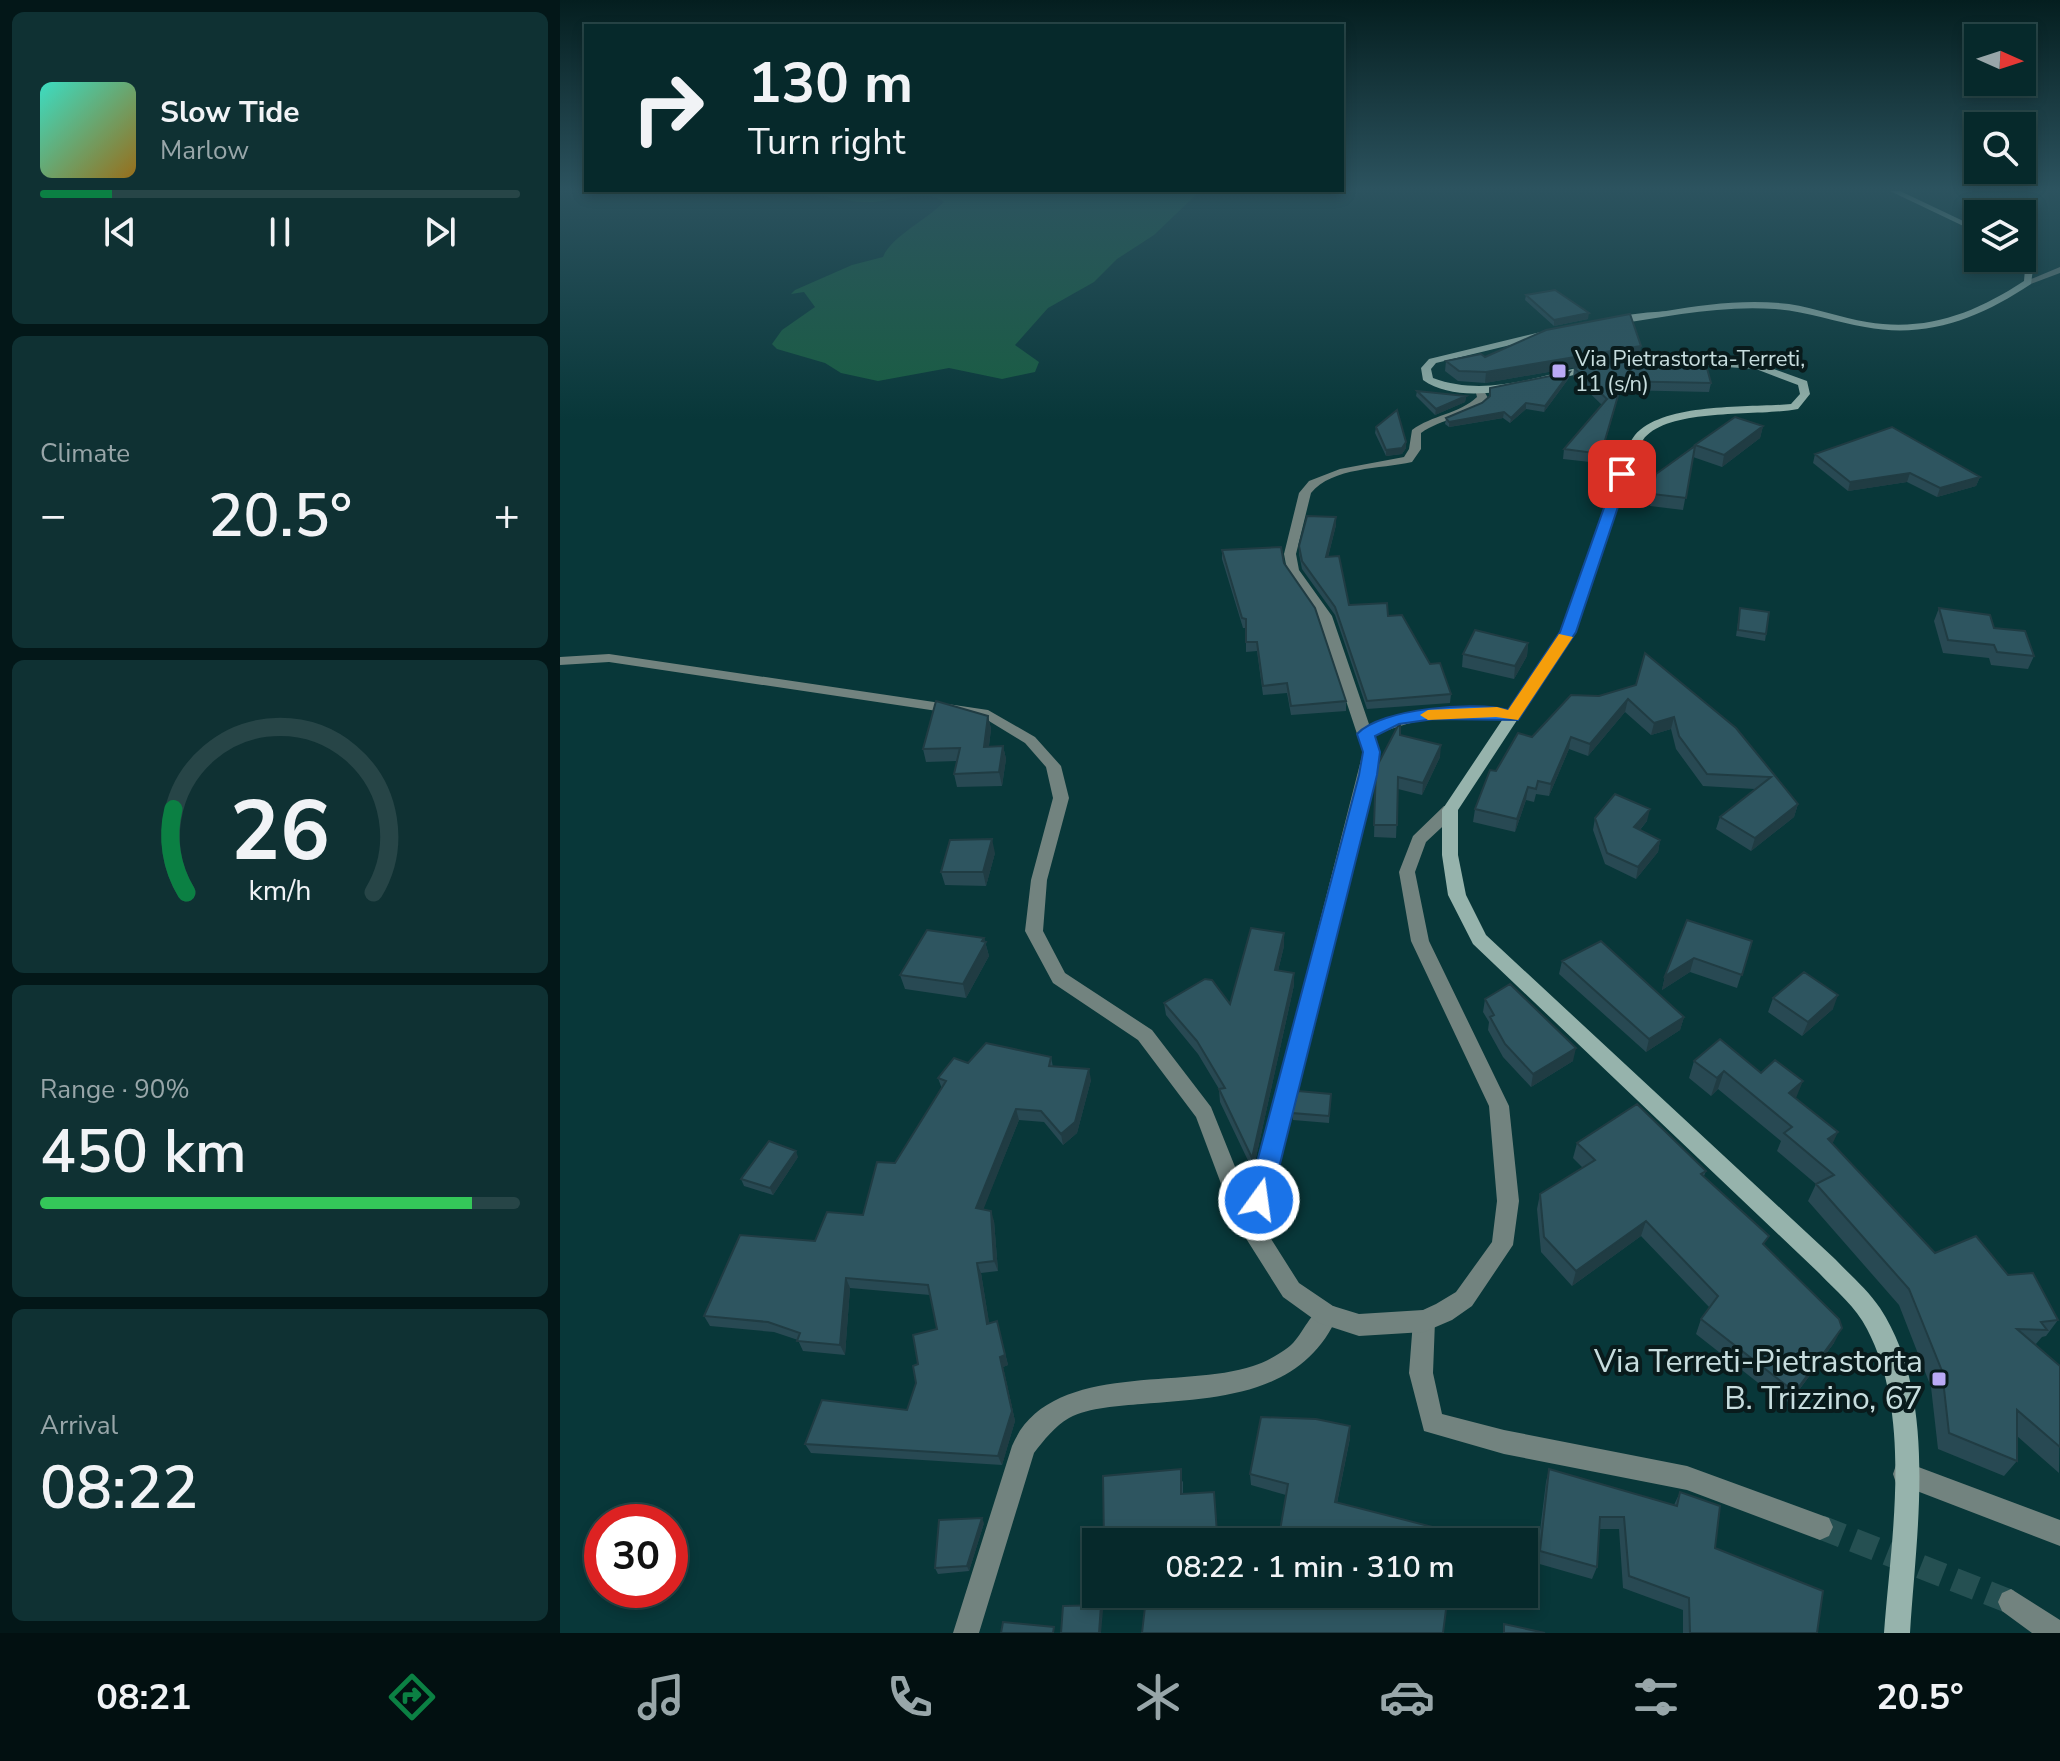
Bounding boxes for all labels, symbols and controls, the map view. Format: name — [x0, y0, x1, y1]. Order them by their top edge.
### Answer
north arrow — [1964, 24, 2036, 96]
map controls — [1964, 24, 2036, 272]
text: 130 m — [748, 45, 913, 122]
icon: right — [616, 56, 720, 160]
text: Slow Tide — [160, 92, 300, 133]
button: search — [1964, 112, 2036, 184]
text: Turn right — [748, 118, 905, 167]
text: Marlow — [160, 133, 249, 168]
button: layers — [1964, 200, 2036, 272]
icon: previous — [98, 210, 142, 254]
icon: pause — [258, 210, 302, 254]
icon: next — [418, 210, 462, 254]
place label: Via Pietrastorta-Terreti, 11 (s/n) — [1574, 344, 1805, 399]
marker: Via Pietrastorta-Terreti, 11 (s/n) — [1550, 362, 1568, 380]
text: Climate — [40, 436, 130, 471]
pin — [1588, 440, 1656, 508]
icon: arrive — [1600, 452, 1644, 496]
text: 20.5° — [208, 475, 352, 557]
text: − — [40, 486, 66, 546]
text: + — [494, 486, 520, 546]
text: 26 — [230, 774, 330, 887]
text: km/h — [249, 871, 311, 910]
text: Range · 90% — [40, 1072, 190, 1107]
text: 450 km — [40, 1111, 247, 1193]
position arrow — [1217, 1158, 1301, 1242]
place label: Via Terreti-Pietrastorta B. Trizzino, 67 — [1593, 1340, 1923, 1420]
marker: Via Terreti-Pietrastorta B. Trizzino, 67 — [1930, 1370, 1948, 1388]
text: Arrival — [40, 1408, 118, 1443]
text: 08:22 — [40, 1447, 198, 1529]
speed limit sign: 30 — [584, 1504, 688, 1608]
text: 08:22 · 1 min · 310 m — [1165, 1547, 1455, 1588]
icon: directions — [384, 1669, 440, 1725]
icon: music — [633, 1669, 689, 1725]
icon: phone — [882, 1669, 938, 1725]
icon: climate — [1130, 1669, 1186, 1725]
icon: car — [1379, 1669, 1435, 1725]
icon: filters — [1628, 1669, 1684, 1725]
text: 08:21 — [96, 1673, 192, 1722]
text: 20.5° — [1876, 1673, 1964, 1722]

